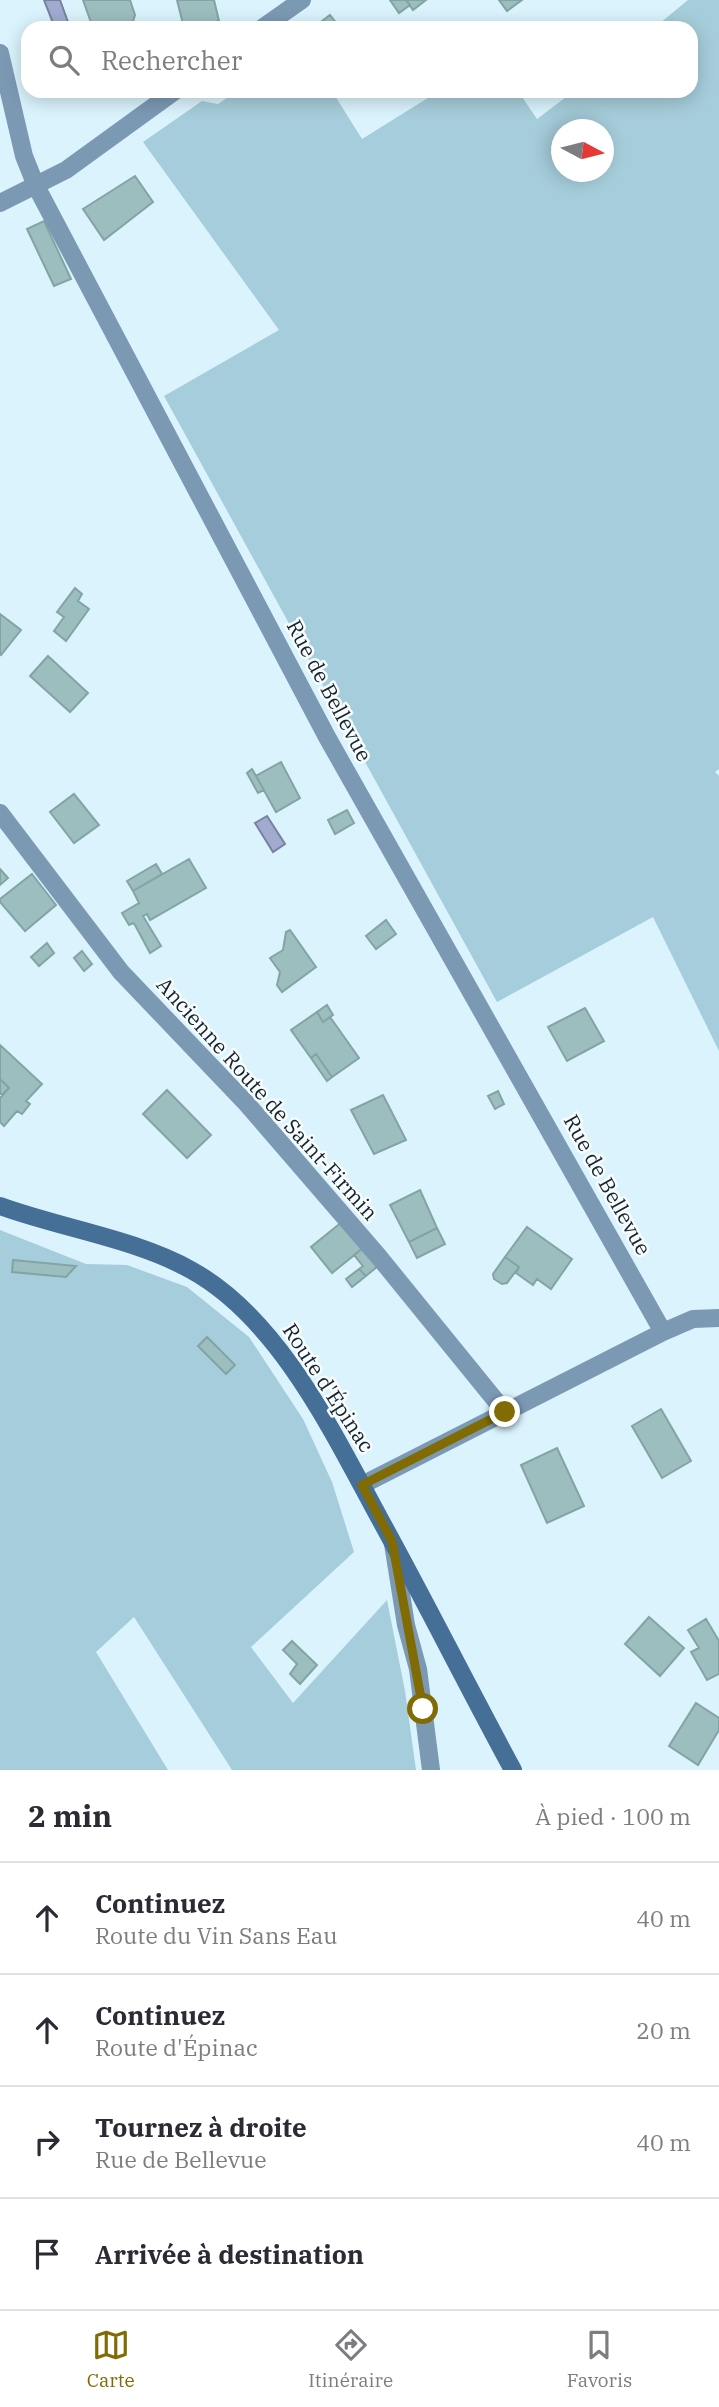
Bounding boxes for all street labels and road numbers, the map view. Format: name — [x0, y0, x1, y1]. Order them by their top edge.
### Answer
street label: Rue de Bellevue — [281, 615, 379, 766]
street label: Ancienne Route de Saint-Firmin — [151, 971, 385, 1226]
street label: Rue de Bellevue — [558, 1109, 658, 1260]
street label: Route d'Épinac — [277, 1317, 381, 1457]

